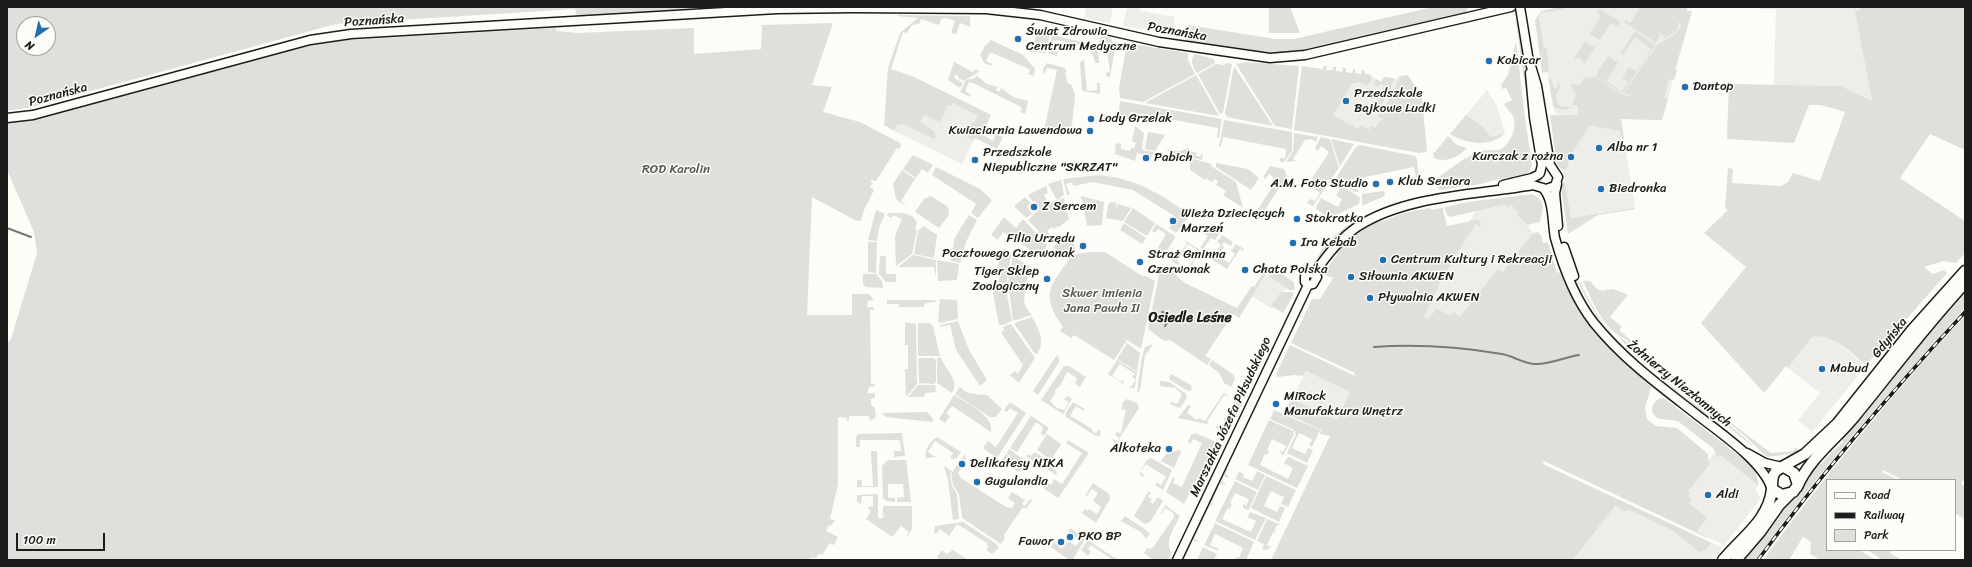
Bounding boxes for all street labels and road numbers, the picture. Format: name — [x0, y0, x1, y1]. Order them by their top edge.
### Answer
street label: Poznańska — [344, 11, 404, 31]
street label: Poznańska — [1146, 19, 1208, 45]
street label: Poznańska — [27, 80, 89, 110]
street label: Gdyńska — [1869, 315, 1911, 361]
street label: Marszałka Józefa Piłsudskiego — [1187, 335, 1275, 499]
street label: Żołnierzy Niezłomnych — [1624, 337, 1734, 431]

